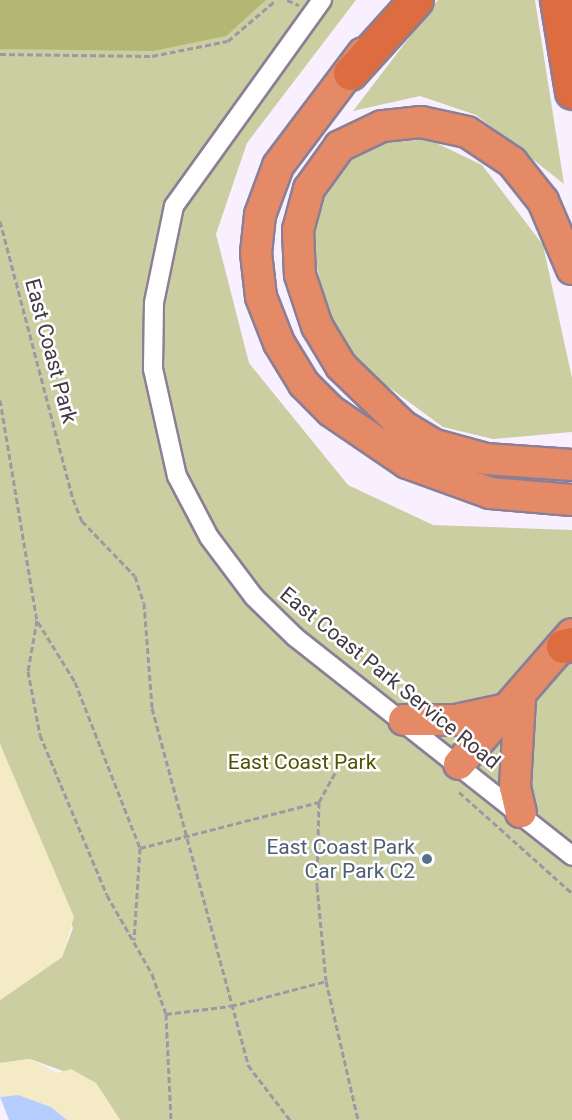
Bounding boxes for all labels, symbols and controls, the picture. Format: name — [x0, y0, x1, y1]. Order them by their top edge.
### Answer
street label: East Coast Park — [20, 276, 82, 426]
street label: East Coast Park Service Road — [275, 582, 505, 774]
park label: East Coast Park — [228, 749, 376, 775]
place label: East Coast Park Car Park C2 — [266, 834, 415, 884]
marker: East Coast Park Car Park C2 — [420, 852, 434, 866]

